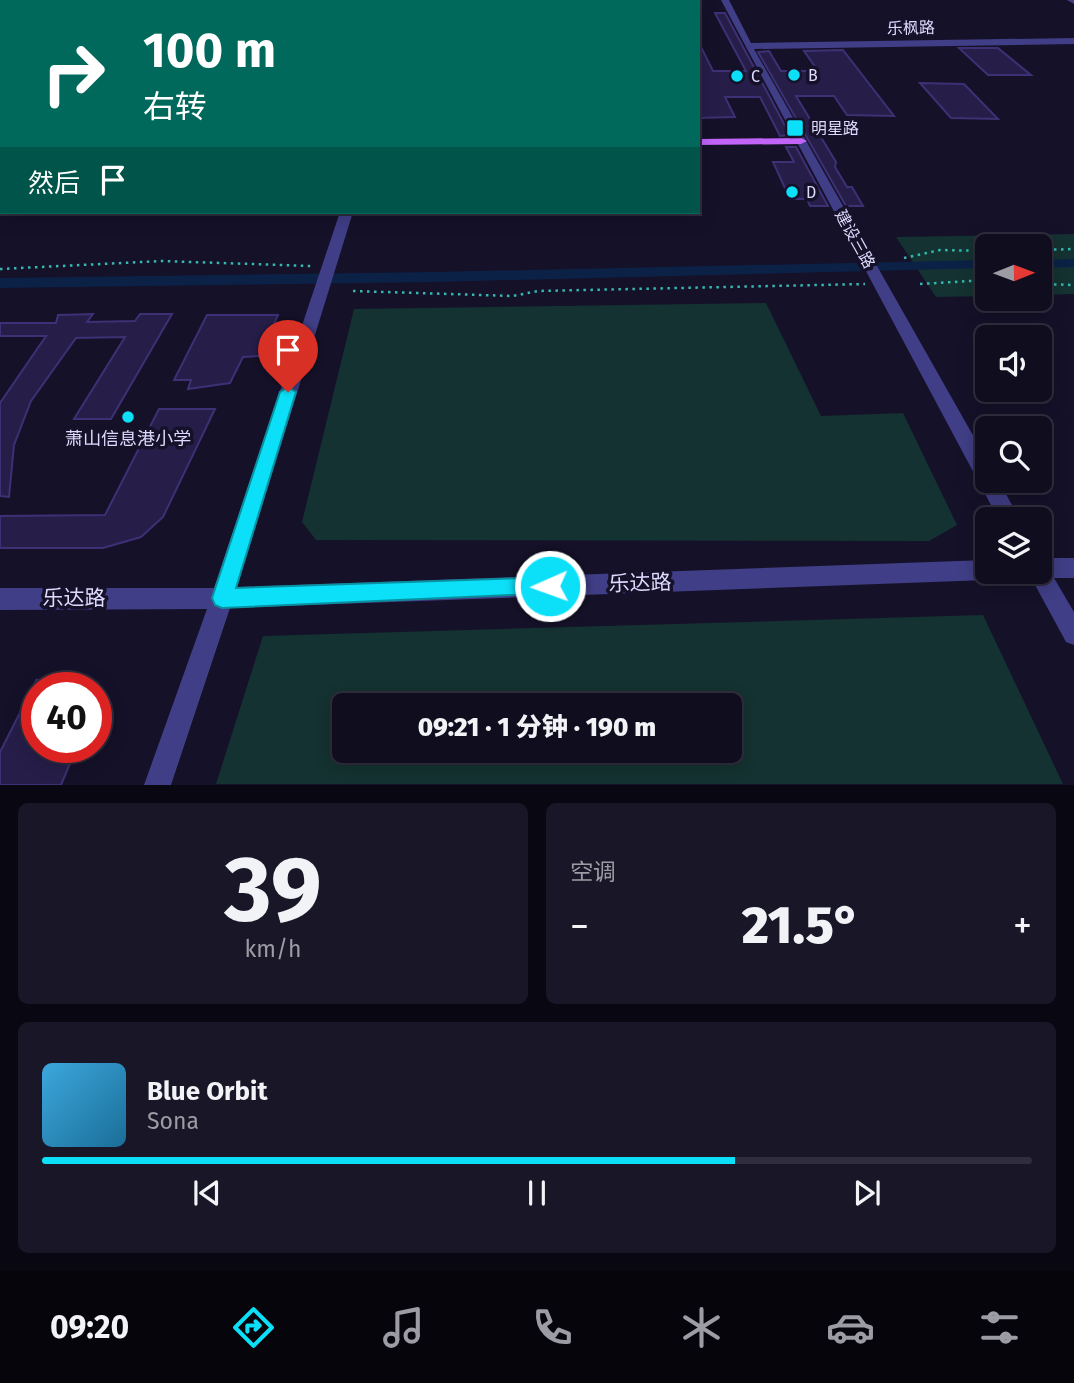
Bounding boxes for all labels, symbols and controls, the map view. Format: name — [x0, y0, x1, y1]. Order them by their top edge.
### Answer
street label: 乐枫路 — [887, 18, 935, 38]
text: 100 m — [143, 21, 276, 80]
icon: right — [28, 28, 119, 119]
place label: B — [808, 66, 818, 85]
place label: C — [751, 67, 760, 86]
marker: B — [786, 67, 802, 83]
marker: C — [729, 68, 745, 84]
text: 右转 — [143, 88, 207, 126]
marker: 明星路 — [785, 118, 805, 138]
place label: 明星路 — [811, 119, 859, 138]
icon: arrive — [94, 161, 132, 199]
text: 然后 — [28, 168, 80, 199]
place label: D — [806, 183, 816, 202]
marker: D — [784, 184, 800, 200]
street label: 建设三路 — [831, 206, 879, 272]
north arrow — [975, 234, 1052, 312]
map controls — [975, 234, 1052, 584]
pin — [258, 320, 318, 392]
button: sound — [975, 325, 1052, 402]
icon: arrive — [269, 331, 307, 369]
marker: 萧山信息港小学 — [120, 409, 136, 425]
button: search — [975, 416, 1052, 493]
place label: 萧山信息港小学 — [65, 428, 191, 450]
button: layers — [975, 507, 1052, 584]
position arrow — [513, 549, 587, 623]
street label: 乐达路 — [608, 569, 672, 597]
street label: 乐达路 — [43, 585, 106, 611]
speed limit sign: 40 — [21, 672, 112, 763]
text: 09:21 · 1 分钟 · 190 m — [418, 712, 656, 743]
text: 39 — [224, 835, 322, 944]
text: 空调 — [570, 858, 616, 886]
text: 21.5° — [742, 894, 860, 957]
text: − — [570, 903, 589, 949]
text: + — [1013, 903, 1032, 949]
text: km/h — [245, 935, 301, 963]
text: Blue Orbit — [147, 1076, 267, 1107]
text: Sona — [147, 1107, 199, 1135]
icon: previous — [188, 1174, 226, 1212]
icon: pause — [518, 1174, 556, 1212]
icon: next — [848, 1174, 886, 1212]
icon: directions — [229, 1303, 278, 1352]
icon: music — [379, 1303, 428, 1352]
icon: phone — [528, 1303, 577, 1352]
icon: climate — [677, 1303, 726, 1352]
icon: car — [826, 1303, 875, 1352]
icon: filters — [975, 1303, 1024, 1352]
text: 09:20 — [50, 1308, 129, 1346]

